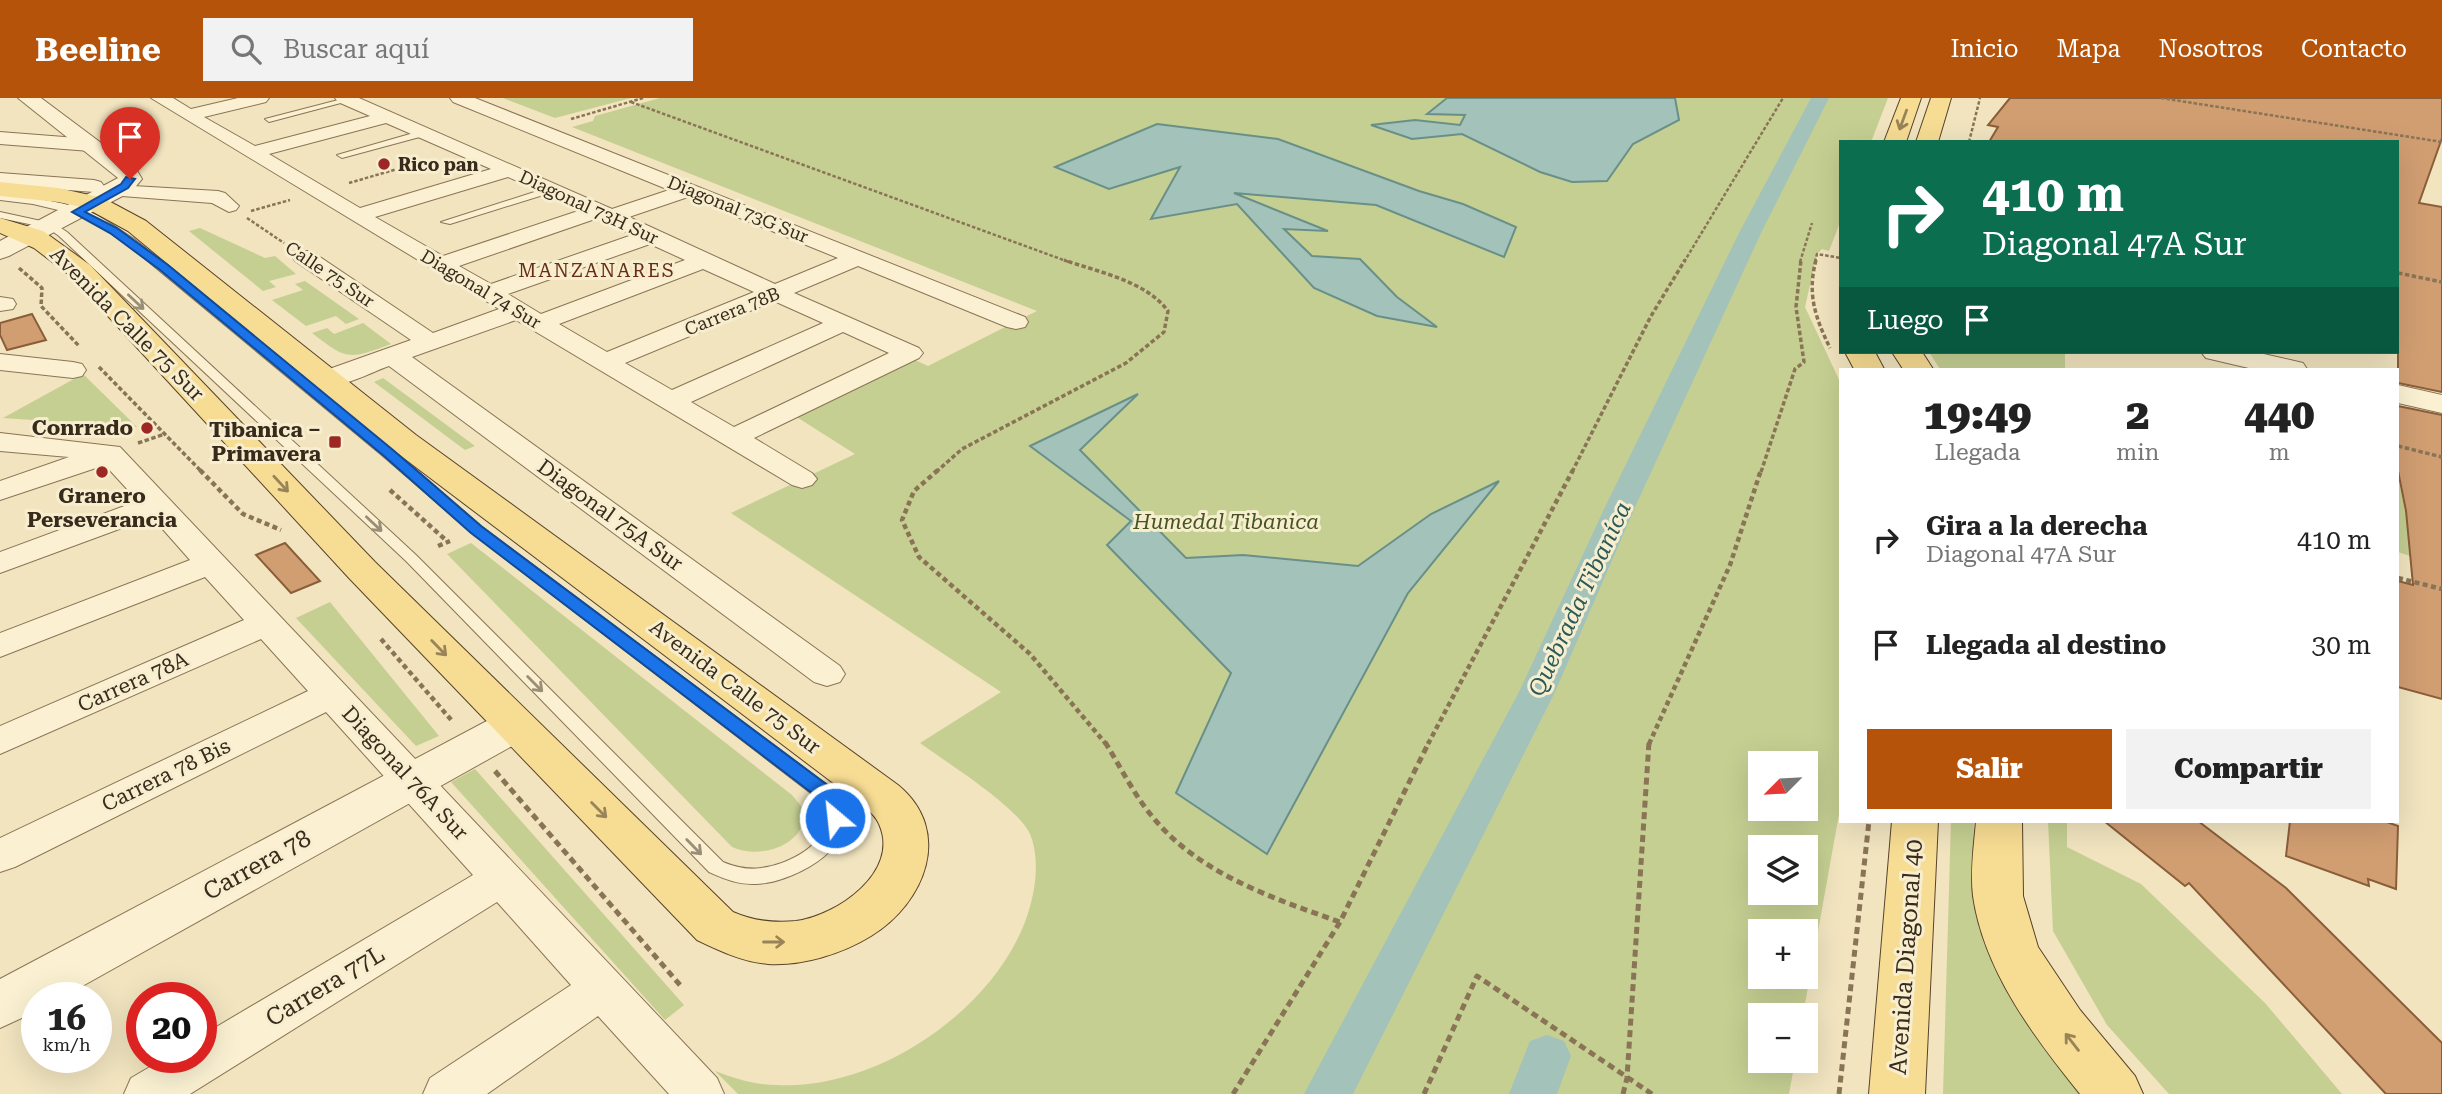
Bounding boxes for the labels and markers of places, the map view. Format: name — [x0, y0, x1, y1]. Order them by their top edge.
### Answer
pin — [100, 107, 160, 179]
place label: Rico pan — [398, 154, 479, 175]
marker: Rico pan — [376, 156, 392, 172]
place label: Conrrado — [32, 416, 133, 440]
place label: Tibanica – Primavera — [209, 418, 322, 466]
marker: Conrrado — [139, 420, 155, 436]
marker: Tibanica – Primavera — [327, 434, 343, 450]
marker: Granero Perseverancia — [94, 464, 110, 480]
place label: Granero Perseverancia — [27, 484, 178, 532]

